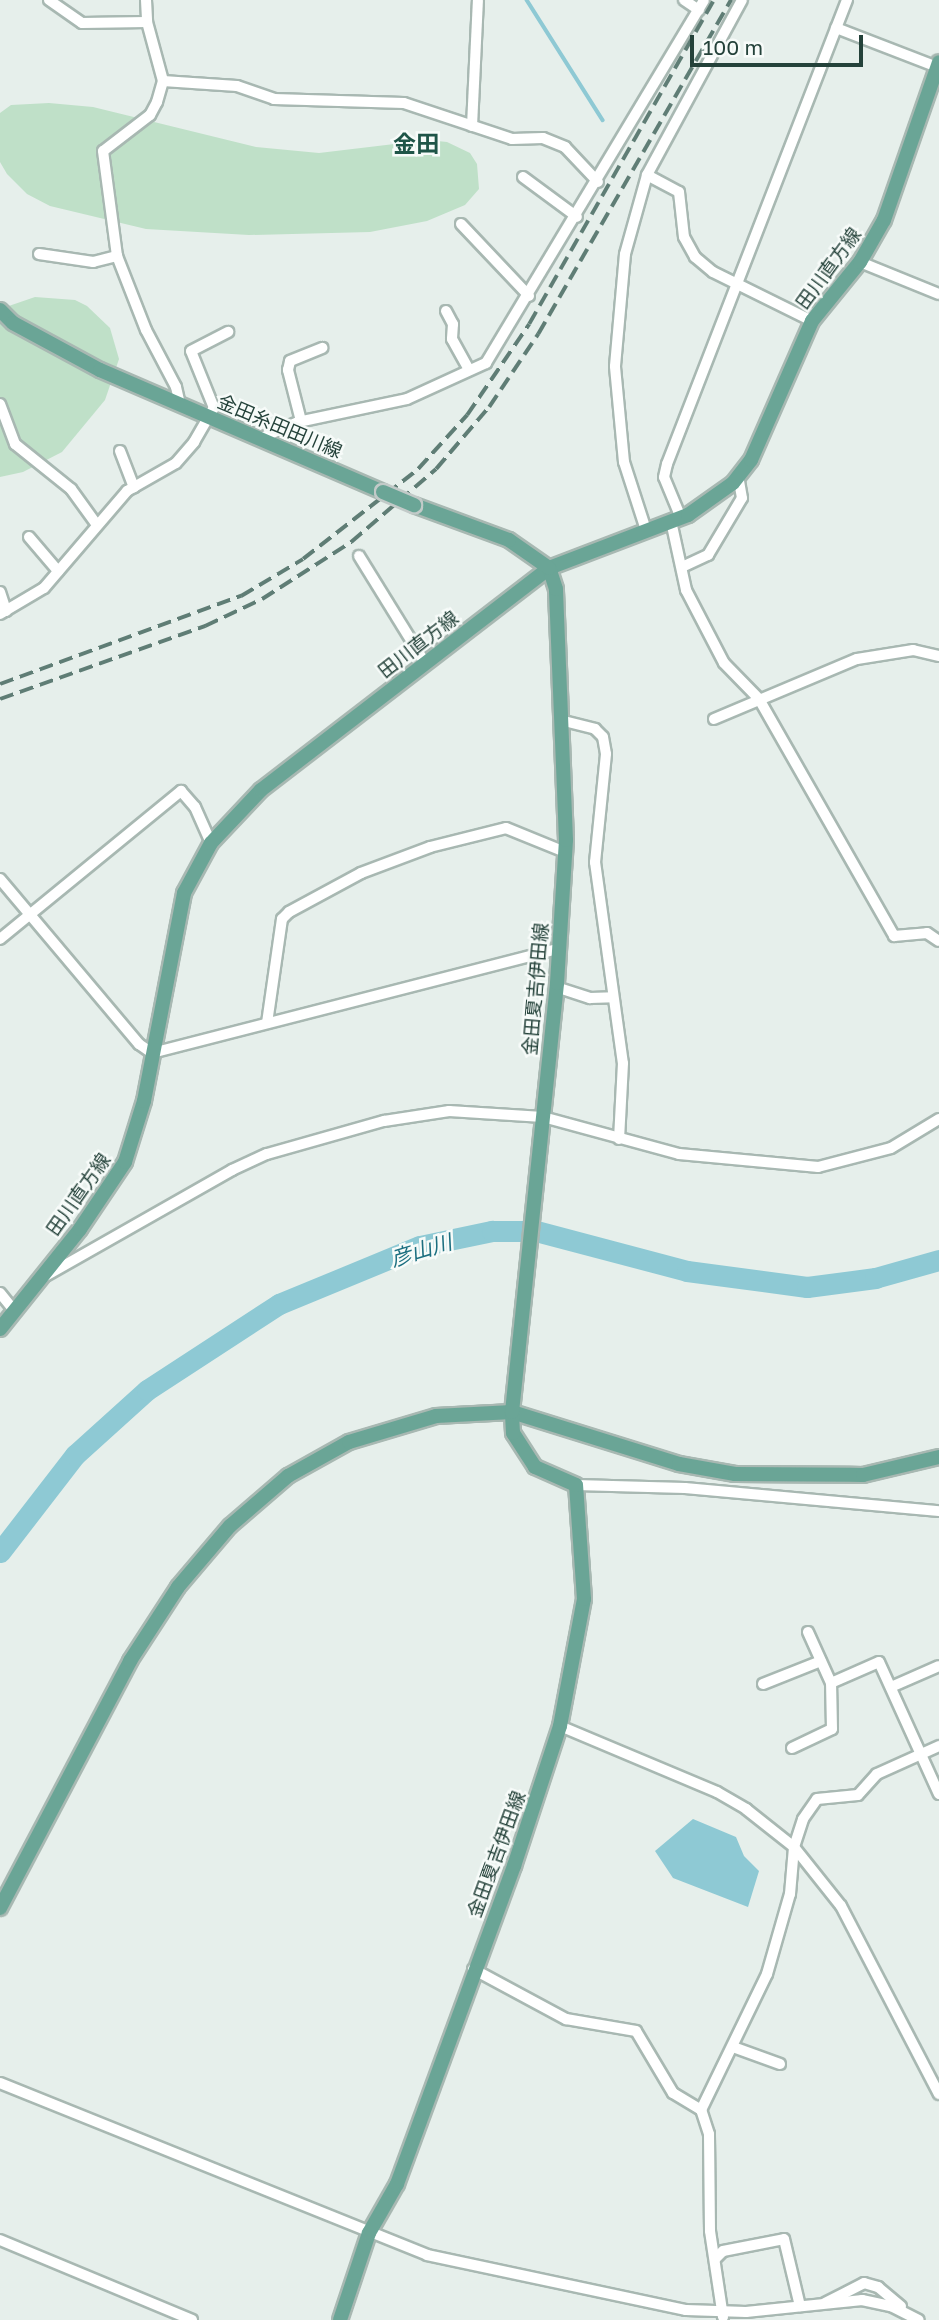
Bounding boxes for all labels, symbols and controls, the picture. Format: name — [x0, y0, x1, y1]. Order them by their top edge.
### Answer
scale bar — [694, 21, 867, 65]
text: 100 m — [703, 34, 763, 60]
district label: 金田 — [393, 129, 439, 157]
street label: 田川直方線 — [791, 223, 865, 313]
street label: 金田糸田田川線 — [214, 390, 346, 462]
street label: 田川直方線 — [374, 606, 462, 682]
street label: 金田夏吉伊田線 — [518, 922, 552, 1056]
street label: 田川直方線 — [41, 1149, 115, 1239]
water label: 彦山川 — [387, 1229, 455, 1271]
street label: 金田夏吉伊田線 — [463, 1788, 529, 1920]

